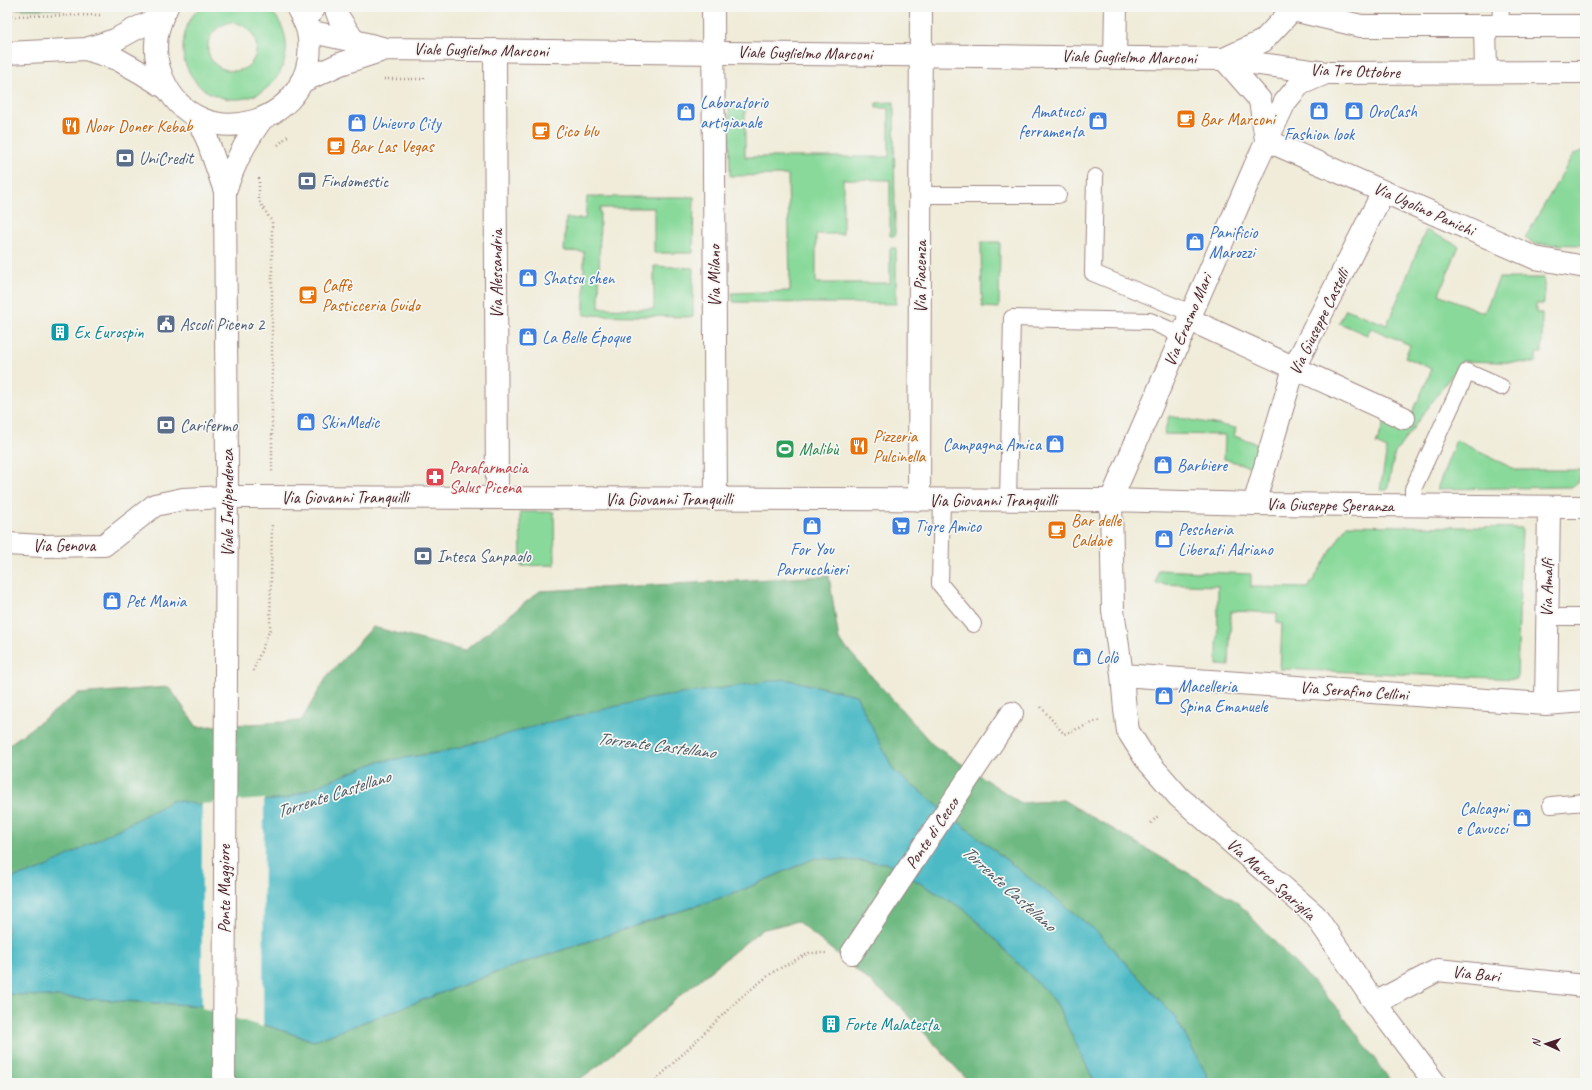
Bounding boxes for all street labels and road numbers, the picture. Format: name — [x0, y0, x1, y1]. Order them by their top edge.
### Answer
street label: Viale Guglielmo Marconi — [414, 38, 550, 62]
street label: Viale Guglielmo Marconi — [738, 41, 874, 65]
street label: Viale Guglielmo Marconi — [1062, 45, 1198, 69]
street label: Via Tre Ottobre — [1310, 59, 1402, 83]
street label: Via Ugolino Panichi — [1370, 177, 1480, 241]
street label: Via Alessandria — [486, 227, 507, 319]
street label: Via Piacenza — [910, 239, 931, 313]
street label: Via Milano — [704, 243, 725, 307]
street label: Via Giuseppe Castelli — [1284, 263, 1355, 379]
street label: Via Erasmo Mari — [1159, 268, 1218, 369]
street label: Viale Indipendenza — [217, 448, 238, 557]
street label: Via Giovanni Tranquilli — [281, 487, 411, 508]
street label: Via Giovanni Tranquilli — [605, 489, 735, 510]
street label: Via Giovanni Tranquilli — [929, 490, 1059, 511]
street label: Via Giuseppe Speranza — [1266, 493, 1396, 517]
street label: Via Genova — [33, 535, 96, 556]
street label: Via Amalfi — [1536, 557, 1558, 617]
street label: Via Serafino Cellini — [1299, 677, 1411, 705]
street label: Ponte di Cecco — [900, 792, 965, 873]
street label: Via Marco Sgariglia — [1222, 834, 1321, 925]
street label: Ponte Maggiore — [214, 843, 235, 933]
street label: Via Bari — [1451, 961, 1503, 987]

